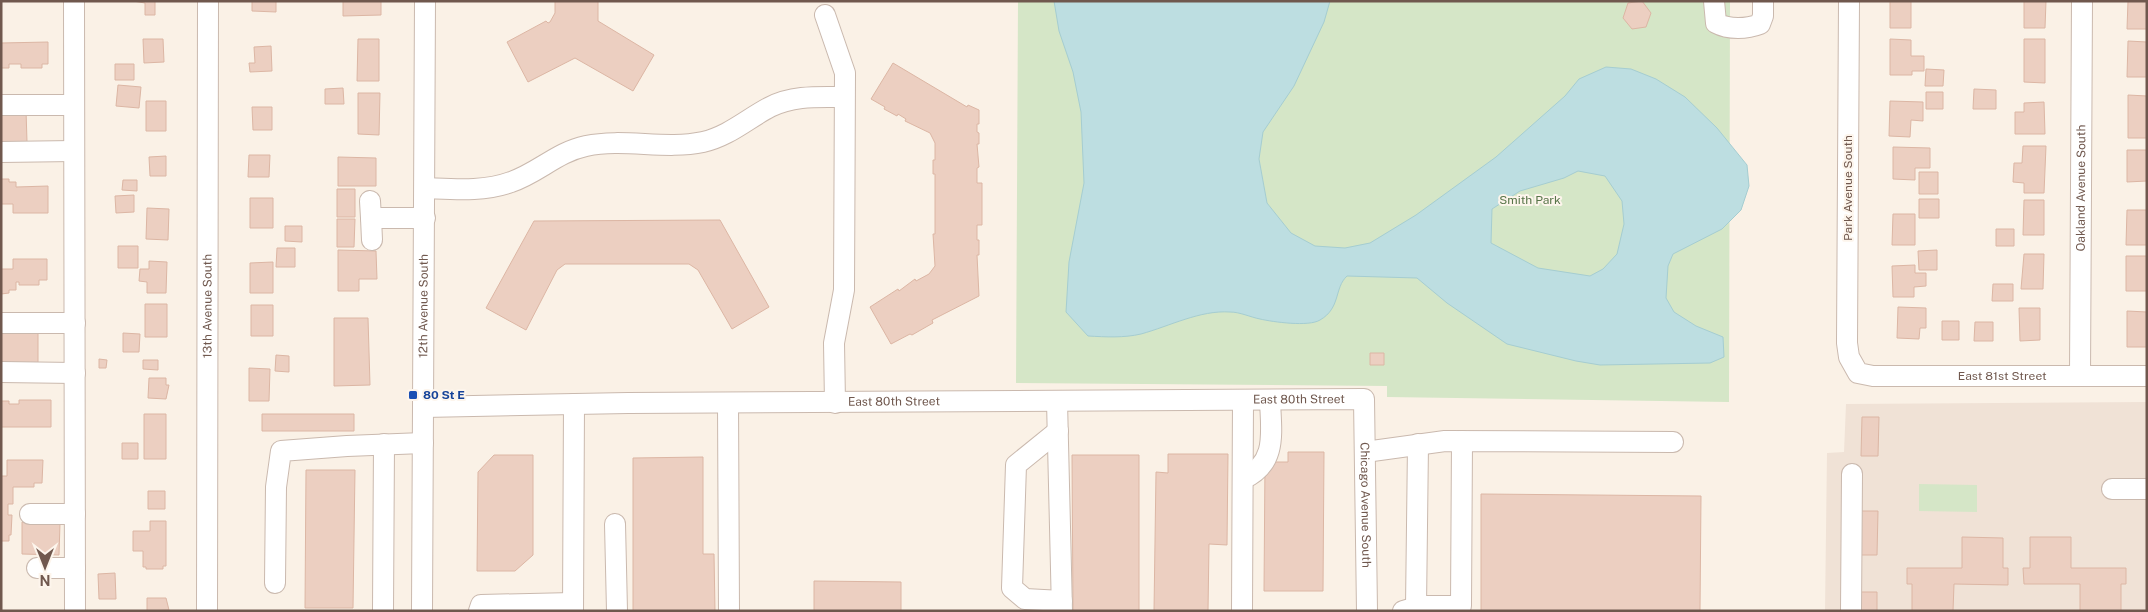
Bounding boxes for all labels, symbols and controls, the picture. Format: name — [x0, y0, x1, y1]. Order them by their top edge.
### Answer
street label: Oakland Avenue South — [2074, 124, 2088, 251]
street label: Park Avenue South — [1841, 135, 1855, 241]
park label: Smith Park — [1499, 193, 1561, 207]
street label: 13th Avenue South — [200, 254, 215, 358]
street label: 12th Avenue South — [416, 254, 431, 358]
street label: East 81st Street — [1958, 369, 2047, 383]
place label: 80 St E — [423, 388, 465, 402]
marker: 80 St E — [407, 389, 419, 401]
street label: East 80th Street — [1253, 392, 1345, 407]
street label: East 80th Street — [848, 394, 940, 409]
street label: Chicago Avenue South — [1358, 442, 1373, 568]
north arrow — [20, 542, 70, 592]
text: N — [40, 572, 50, 588]

